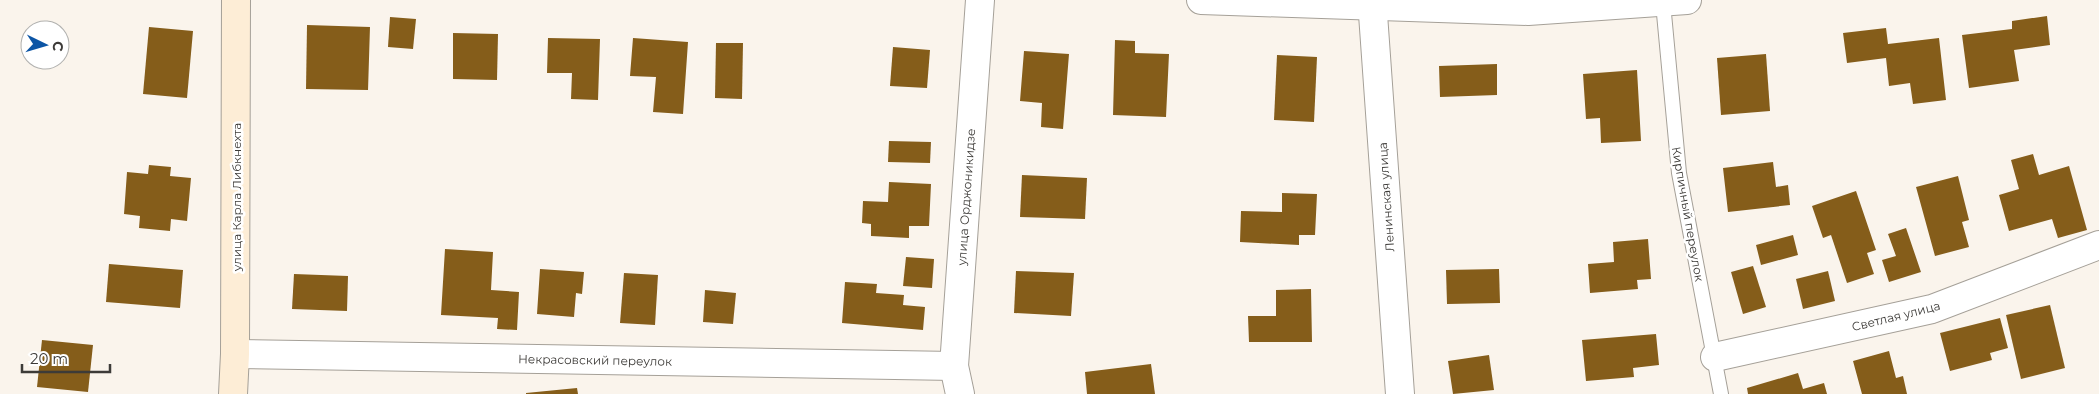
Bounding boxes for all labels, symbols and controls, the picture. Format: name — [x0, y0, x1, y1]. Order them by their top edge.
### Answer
north arrow — [20, 20, 70, 70]
text: С — [49, 40, 67, 52]
street label: улица Карла Либкнехта — [229, 123, 244, 272]
street label: улица Орджоникидзе — [954, 128, 978, 267]
street label: Ленинская улица — [1375, 142, 1397, 252]
street label: Кирпичный переулок — [1669, 145, 1707, 283]
street label: Светлая улица — [1850, 298, 1942, 334]
scale bar — [22, 342, 110, 374]
text: 20 m — [30, 349, 68, 368]
street label: Некрасовский переулок — [518, 351, 672, 369]

